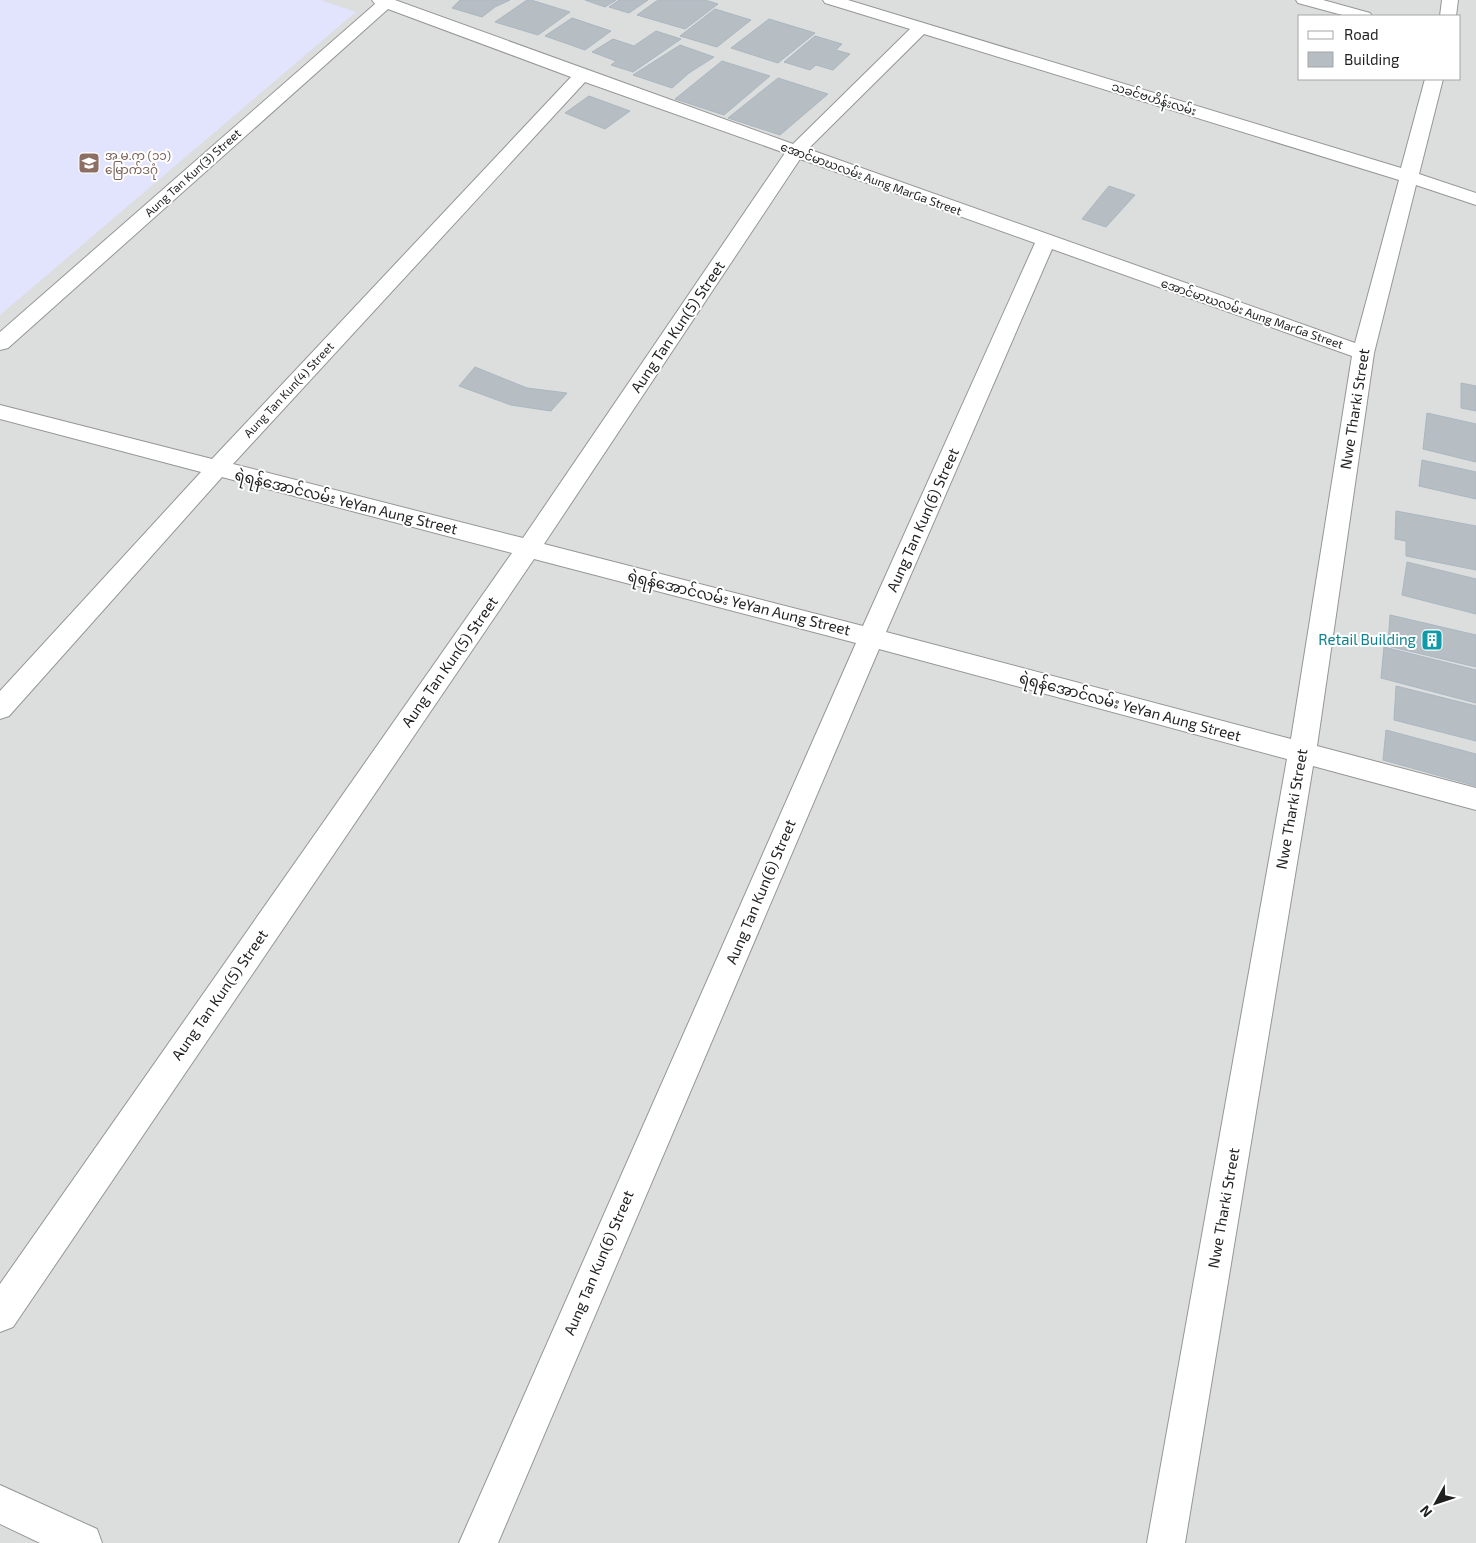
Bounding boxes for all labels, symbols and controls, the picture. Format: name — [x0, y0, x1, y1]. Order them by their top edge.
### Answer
legend — [1298, 15, 1461, 80]
text: Road — [1344, 25, 1379, 43]
text: Building — [1344, 50, 1400, 68]
street label: သခင်ဗဟိန်းလမ်း — [1109, 78, 1199, 121]
street label: Aung Tan Kun(3) Street — [141, 125, 244, 219]
street label: အောင်မာဃလမ်း Aung MarGa Street — [779, 138, 965, 218]
place label: အ.မ.က (၁၁) မြောက်ဒဂုံ — [105, 148, 171, 180]
school or university icon: အ.မ.က (၁၁) မြောက်ဒဂုံ — [77, 151, 101, 175]
street label: Aung Tan Kun(5) Street — [626, 257, 728, 396]
street label: အောင်မာဃလမ်း Aung MarGa Street — [1159, 274, 1346, 351]
street label: Aung Tan Kun(4) Street — [240, 338, 336, 440]
street label: Nwe Tharki Street — [1336, 347, 1372, 471]
street label: Aung Tan Kun(6) Street — [882, 445, 962, 594]
street label: ရဲရန်အောင်လမ်း YeYan Aung Street — [232, 465, 460, 541]
street label: ရဲရန်အောင်လမ်း YeYan Aung Street — [625, 566, 853, 642]
street label: Aung Tan Kun(5) Street — [397, 592, 501, 730]
building icon: Retail Building — [1420, 628, 1444, 652]
place label: Retail Building — [1318, 630, 1417, 648]
street label: ရဲရန်အောင်လမ်း YeYan Aung Street — [1016, 668, 1243, 748]
street label: Nwe Tharki Street — [1272, 747, 1311, 870]
street label: Aung Tan Kun(6) Street — [721, 816, 799, 967]
street label: Aung Tan Kun(5) Street — [167, 925, 271, 1063]
street label: Nwe Tharki Street — [1204, 1146, 1243, 1269]
street label: Aung Tan Kun(6) Street — [559, 1187, 637, 1338]
north arrow — [1411, 1478, 1461, 1528]
text: N — [1416, 1502, 1435, 1521]

